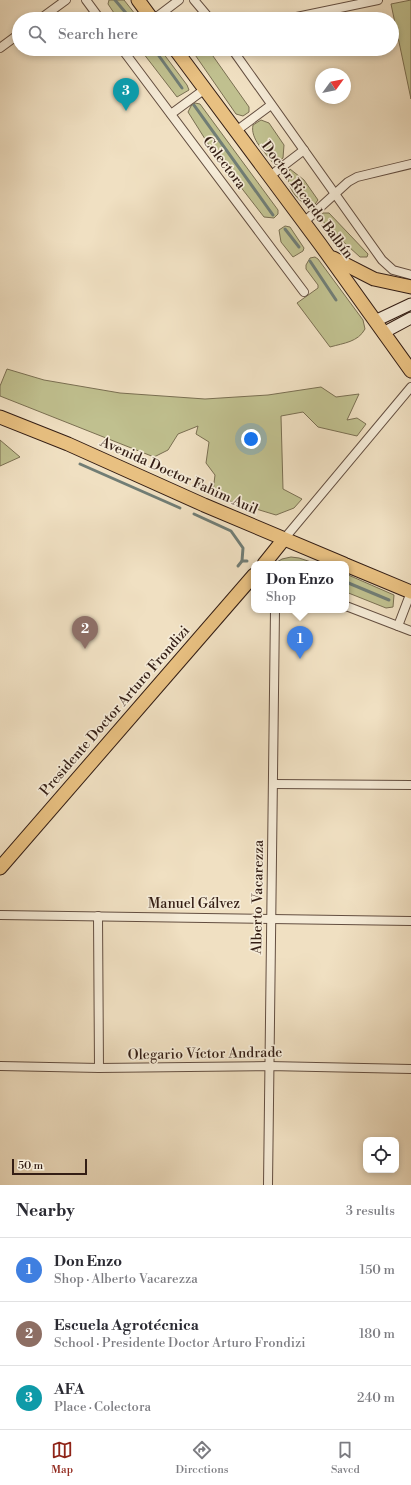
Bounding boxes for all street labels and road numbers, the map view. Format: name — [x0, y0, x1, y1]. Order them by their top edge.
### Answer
street label: Colectora — [198, 133, 250, 194]
street label: Doctor Ricardo Balbín — [257, 138, 357, 263]
street label: Avenida Doctor Fahim Auil — [96, 433, 261, 519]
street label: Presidente Doctor Arturo Frondizi — [36, 622, 194, 800]
street label: Alberto Vacarezza — [248, 839, 268, 955]
street label: Manuel Gálvez — [148, 895, 240, 913]
street label: Olegario Víctor Andrade — [128, 1044, 282, 1064]

